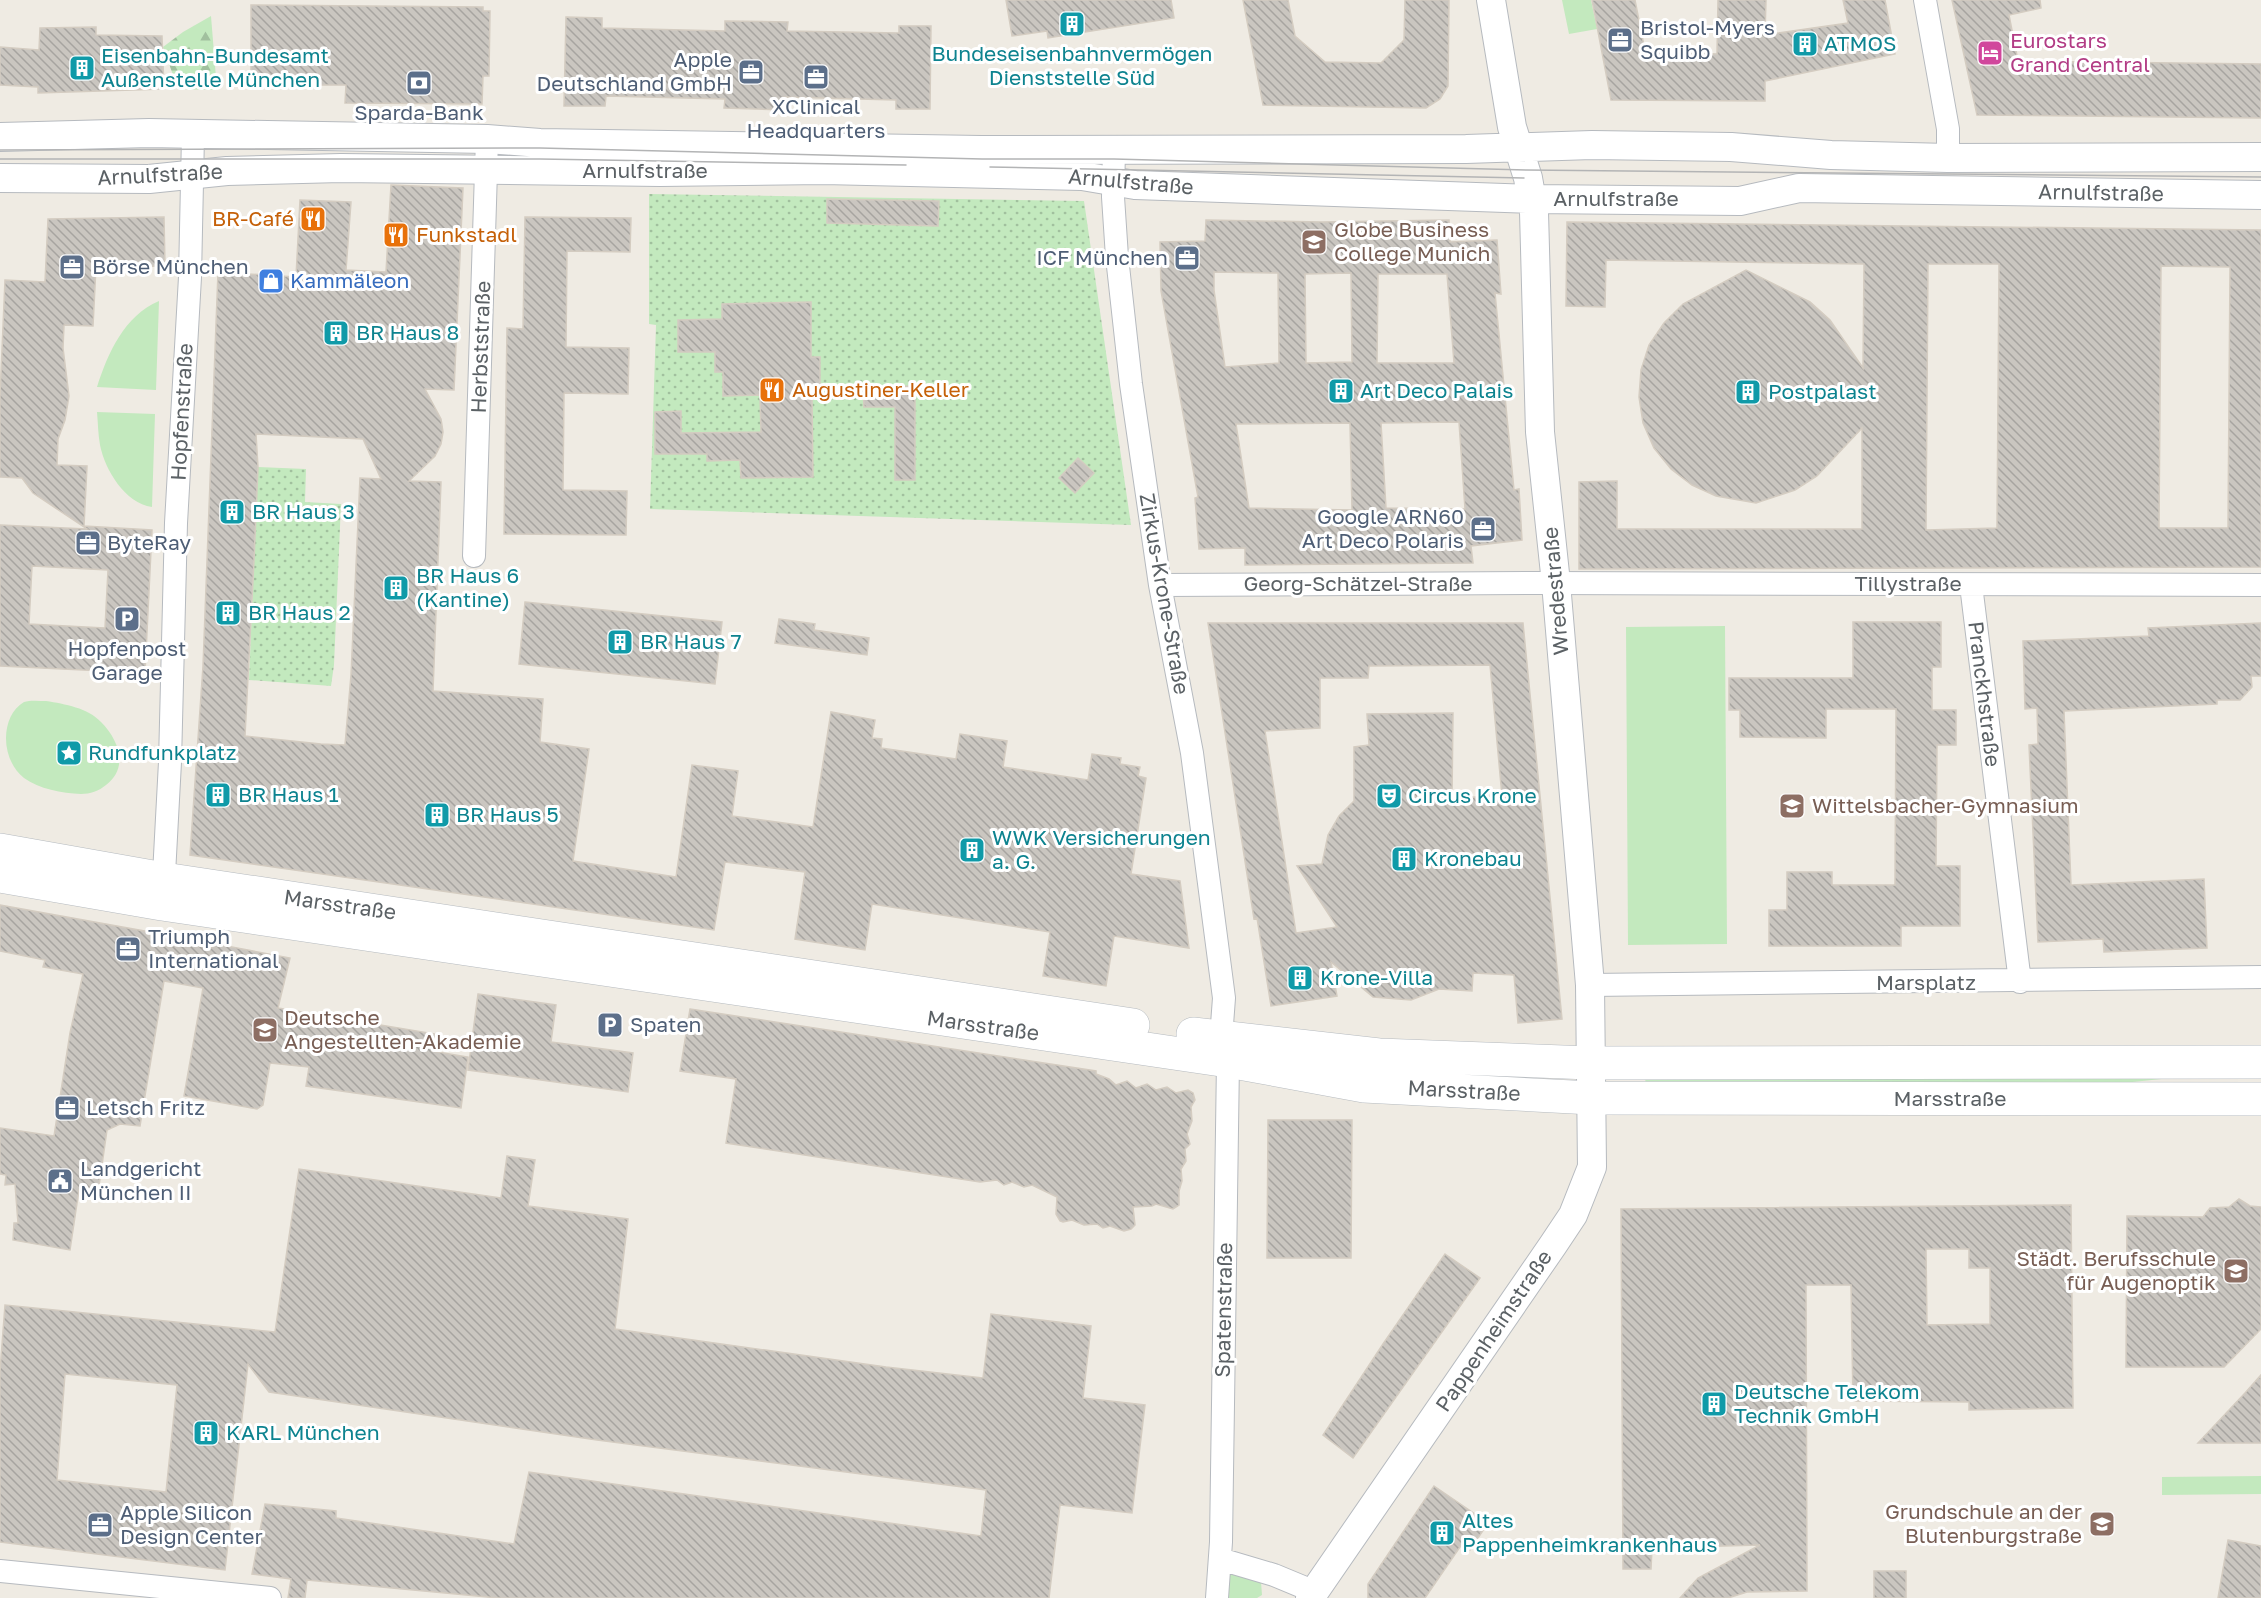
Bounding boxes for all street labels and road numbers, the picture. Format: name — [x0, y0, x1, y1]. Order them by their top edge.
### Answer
street label: Arnulfstraße — [582, 157, 708, 183]
street label: Arnulfstraße — [97, 158, 223, 190]
street label: Arnulfstraße — [1067, 163, 1195, 199]
street label: Arnulfstraße — [2038, 178, 2164, 206]
street label: Arnulfstraße — [1553, 185, 1679, 211]
street label: Herbststraße — [465, 280, 495, 414]
street label: Hopfenstraße — [164, 343, 198, 481]
street label: Zirkus-Krone-Straße — [1134, 491, 1195, 696]
street label: Wredestraße — [1536, 526, 1574, 656]
street label: Georg-Schätzel-Straße — [1243, 570, 1473, 596]
street label: Tillystraße — [1854, 570, 1962, 596]
street label: Pranckhstraße — [1963, 620, 2007, 768]
street label: Marsstraße — [282, 883, 398, 925]
street label: Marsplatz — [1876, 969, 1976, 995]
street label: Marsstraße — [925, 1004, 1041, 1046]
street label: Marsstraße — [1407, 1074, 1521, 1106]
street label: Marsstraße — [1894, 1085, 2006, 1111]
street label: Spatenstraße — [1209, 1242, 1237, 1378]
street label: Pappenheimstraße — [1429, 1245, 1557, 1416]

